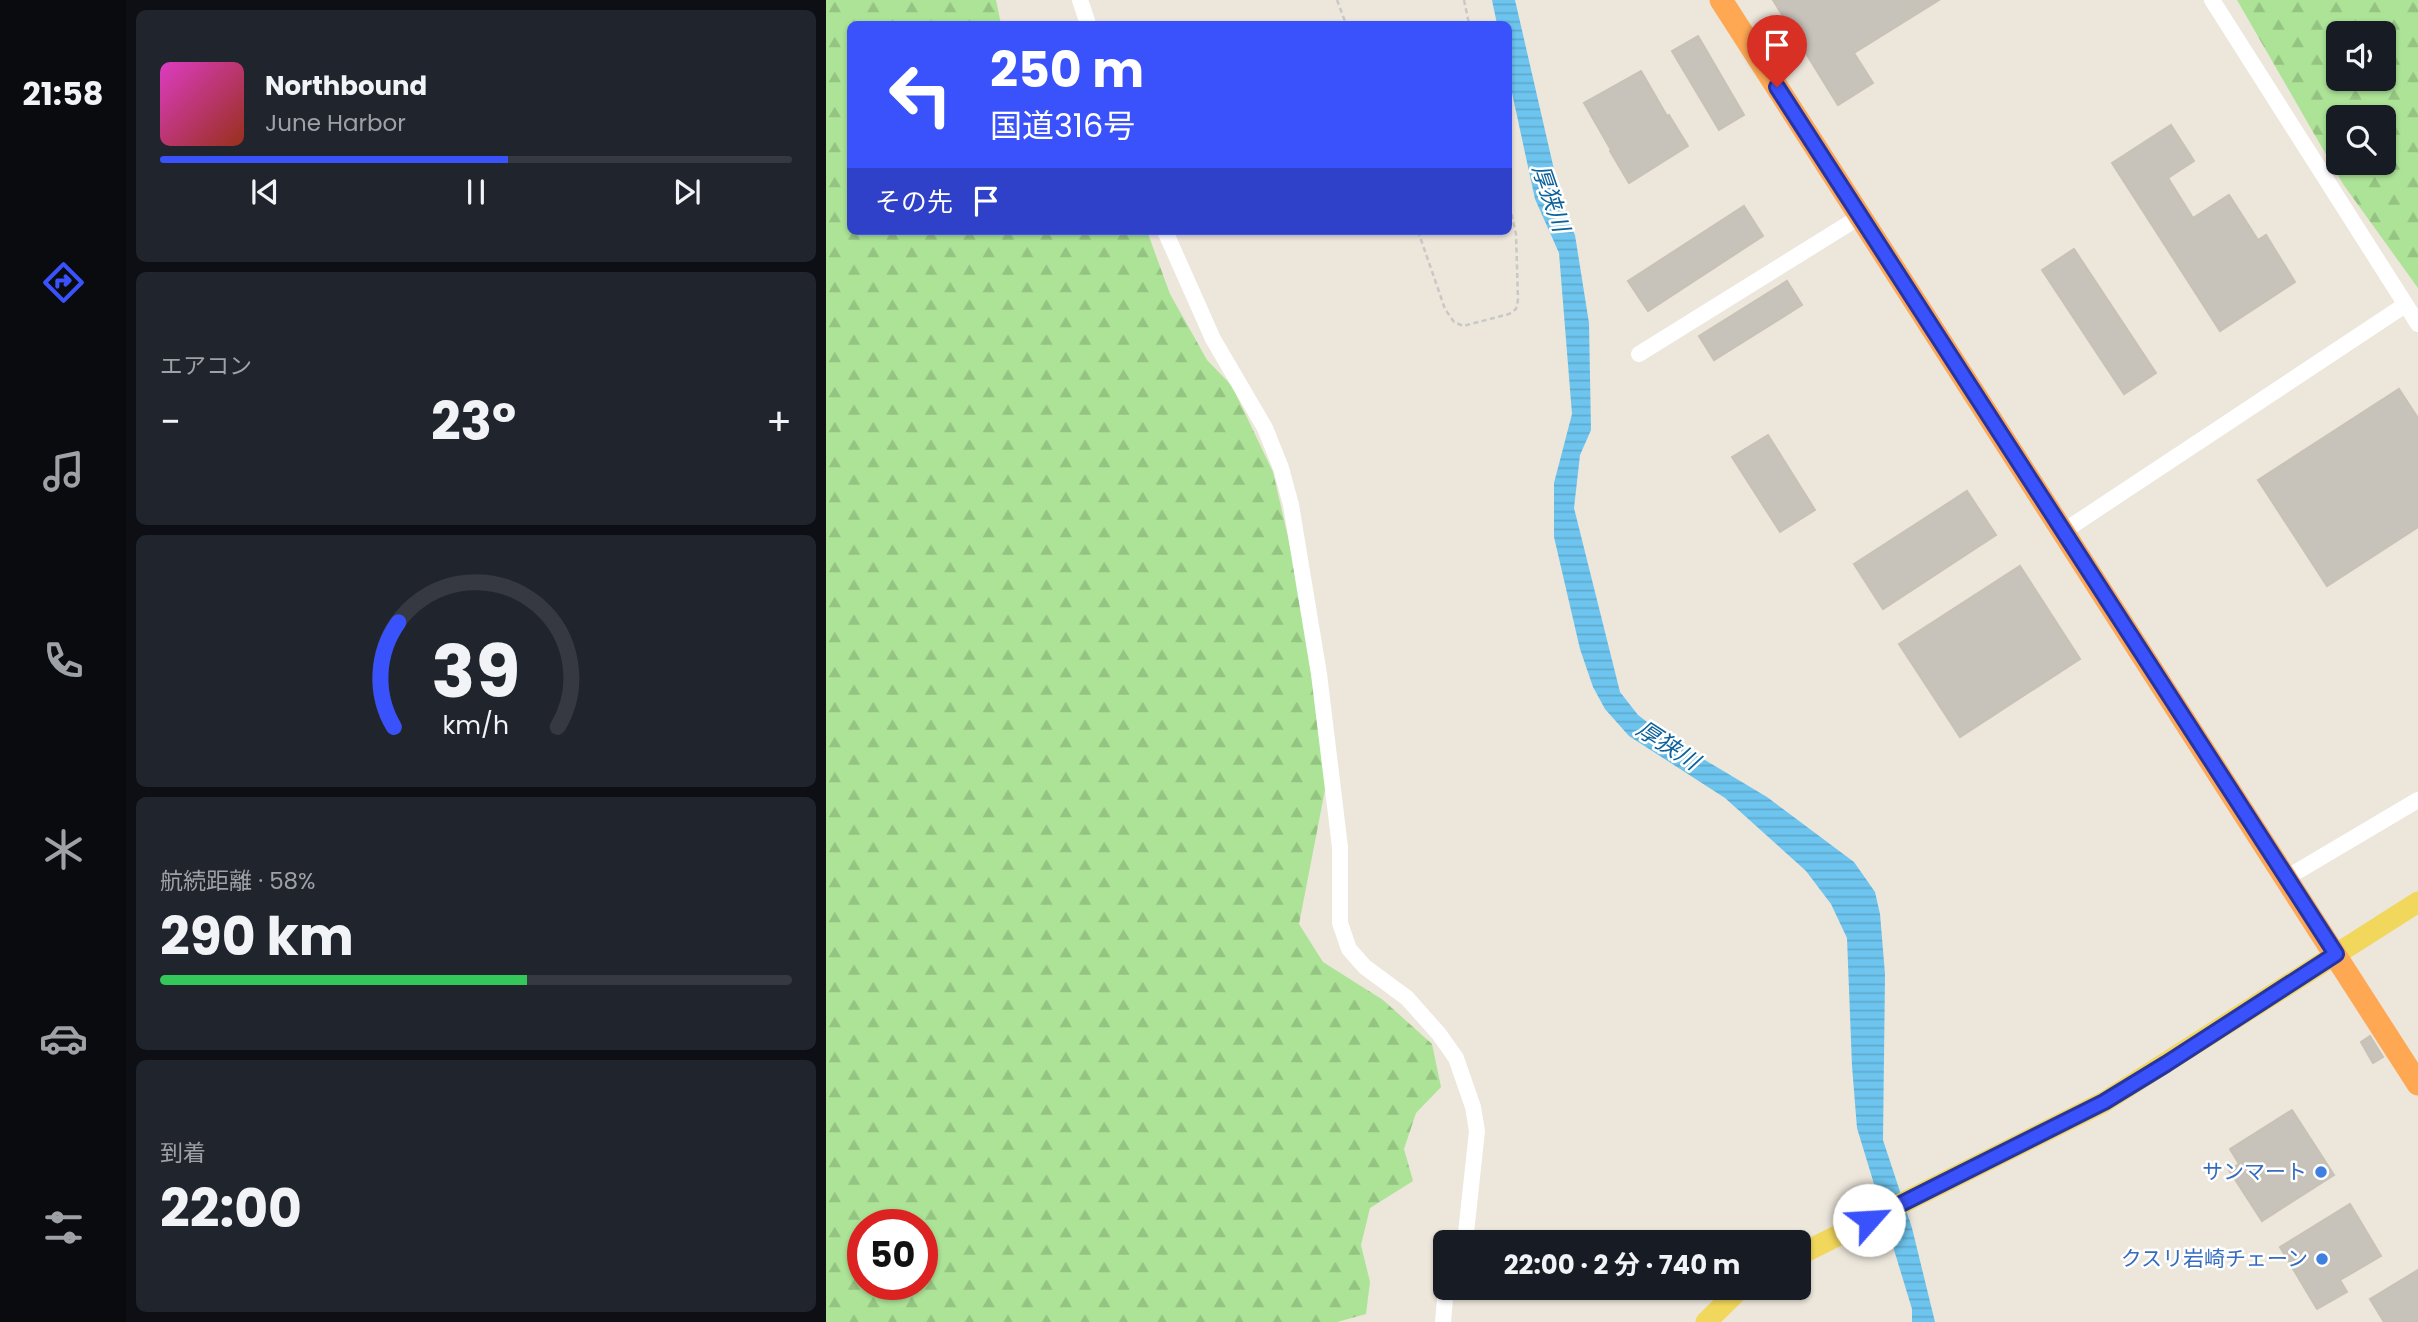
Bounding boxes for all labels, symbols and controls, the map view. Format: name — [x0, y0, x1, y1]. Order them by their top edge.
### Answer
pin — [1747, 15, 1807, 87]
map controls — [2326, 21, 2396, 175]
button: sound — [2326, 21, 2396, 91]
icon: arrive — [1758, 26, 1796, 64]
text: 250 m — [990, 36, 1144, 104]
icon: left — [875, 49, 966, 140]
text: Northbound — [265, 68, 427, 104]
text: 21:58 — [23, 71, 103, 116]
text: 国道316号 — [990, 103, 1135, 148]
button: search — [2326, 105, 2396, 175]
text: June Harbor — [265, 107, 406, 139]
water label: 厚狭川 — [1525, 160, 1578, 239]
icon: previous — [246, 173, 284, 211]
icon: pause — [457, 173, 495, 211]
icon: next — [668, 173, 706, 211]
icon: arrive — [967, 182, 1005, 220]
text: その先 — [875, 184, 953, 220]
icon: directions — [39, 258, 88, 307]
text: エアコン — [160, 350, 252, 382]
text: 23° — [431, 385, 516, 458]
text: − — [160, 395, 181, 448]
text: + — [766, 395, 792, 448]
icon: music — [39, 447, 88, 496]
text: 39 — [432, 621, 520, 722]
icon: phone — [39, 636, 88, 685]
text: km/h — [443, 708, 509, 743]
water label: 厚狭川 — [1630, 713, 1708, 779]
icon: climate — [39, 825, 88, 874]
text: 航続距離 · 58% — [160, 865, 316, 897]
text: 290 km — [160, 900, 354, 973]
icon: car — [39, 1014, 88, 1063]
text: 到着 — [160, 1137, 206, 1169]
place label: サンマート — [2202, 1157, 2307, 1186]
marker: サンマート — [2313, 1164, 2329, 1180]
text: 22:00 — [160, 1172, 302, 1245]
position arrow — [1832, 1183, 1906, 1257]
icon: filters — [39, 1203, 88, 1252]
speed limit sign: 50 — [847, 1209, 938, 1300]
place label: クスリ岩崎チェーン — [2121, 1244, 2308, 1273]
text: 22:00 · 2 分 · 740 m — [1504, 1247, 1740, 1283]
marker: クスリ岩崎チェーン — [2314, 1251, 2330, 1267]

